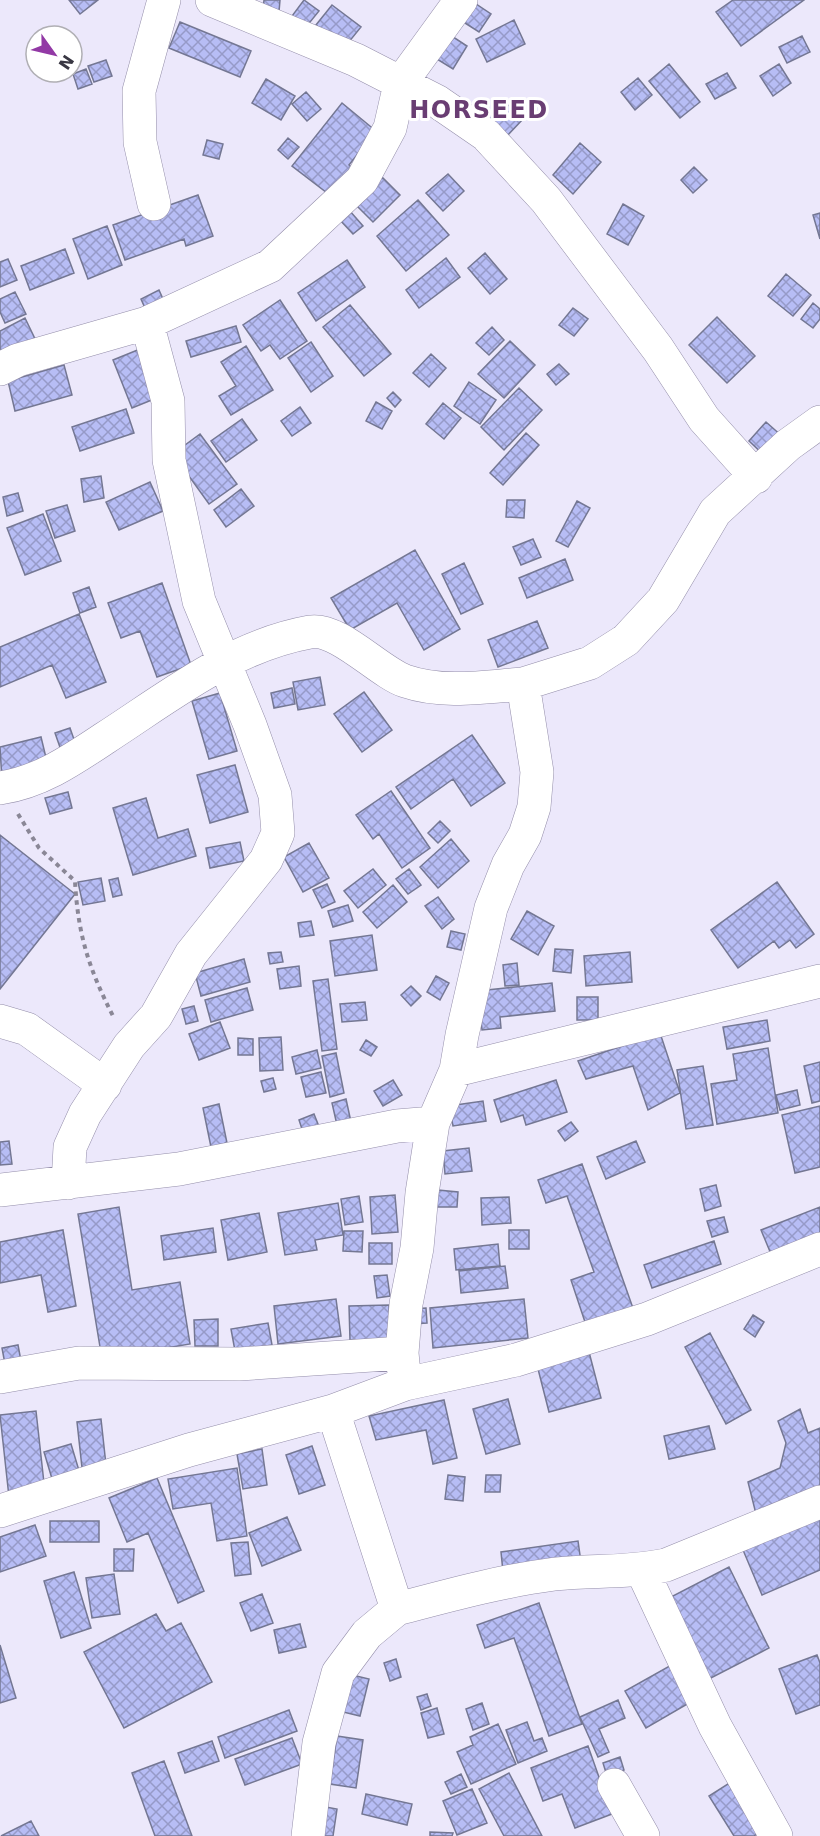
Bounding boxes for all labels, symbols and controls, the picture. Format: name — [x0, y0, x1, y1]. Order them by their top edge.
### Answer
north arrow — [24, 24, 84, 84]
text: N — [54, 51, 78, 73]
district label: HORSEED — [409, 96, 549, 124]

